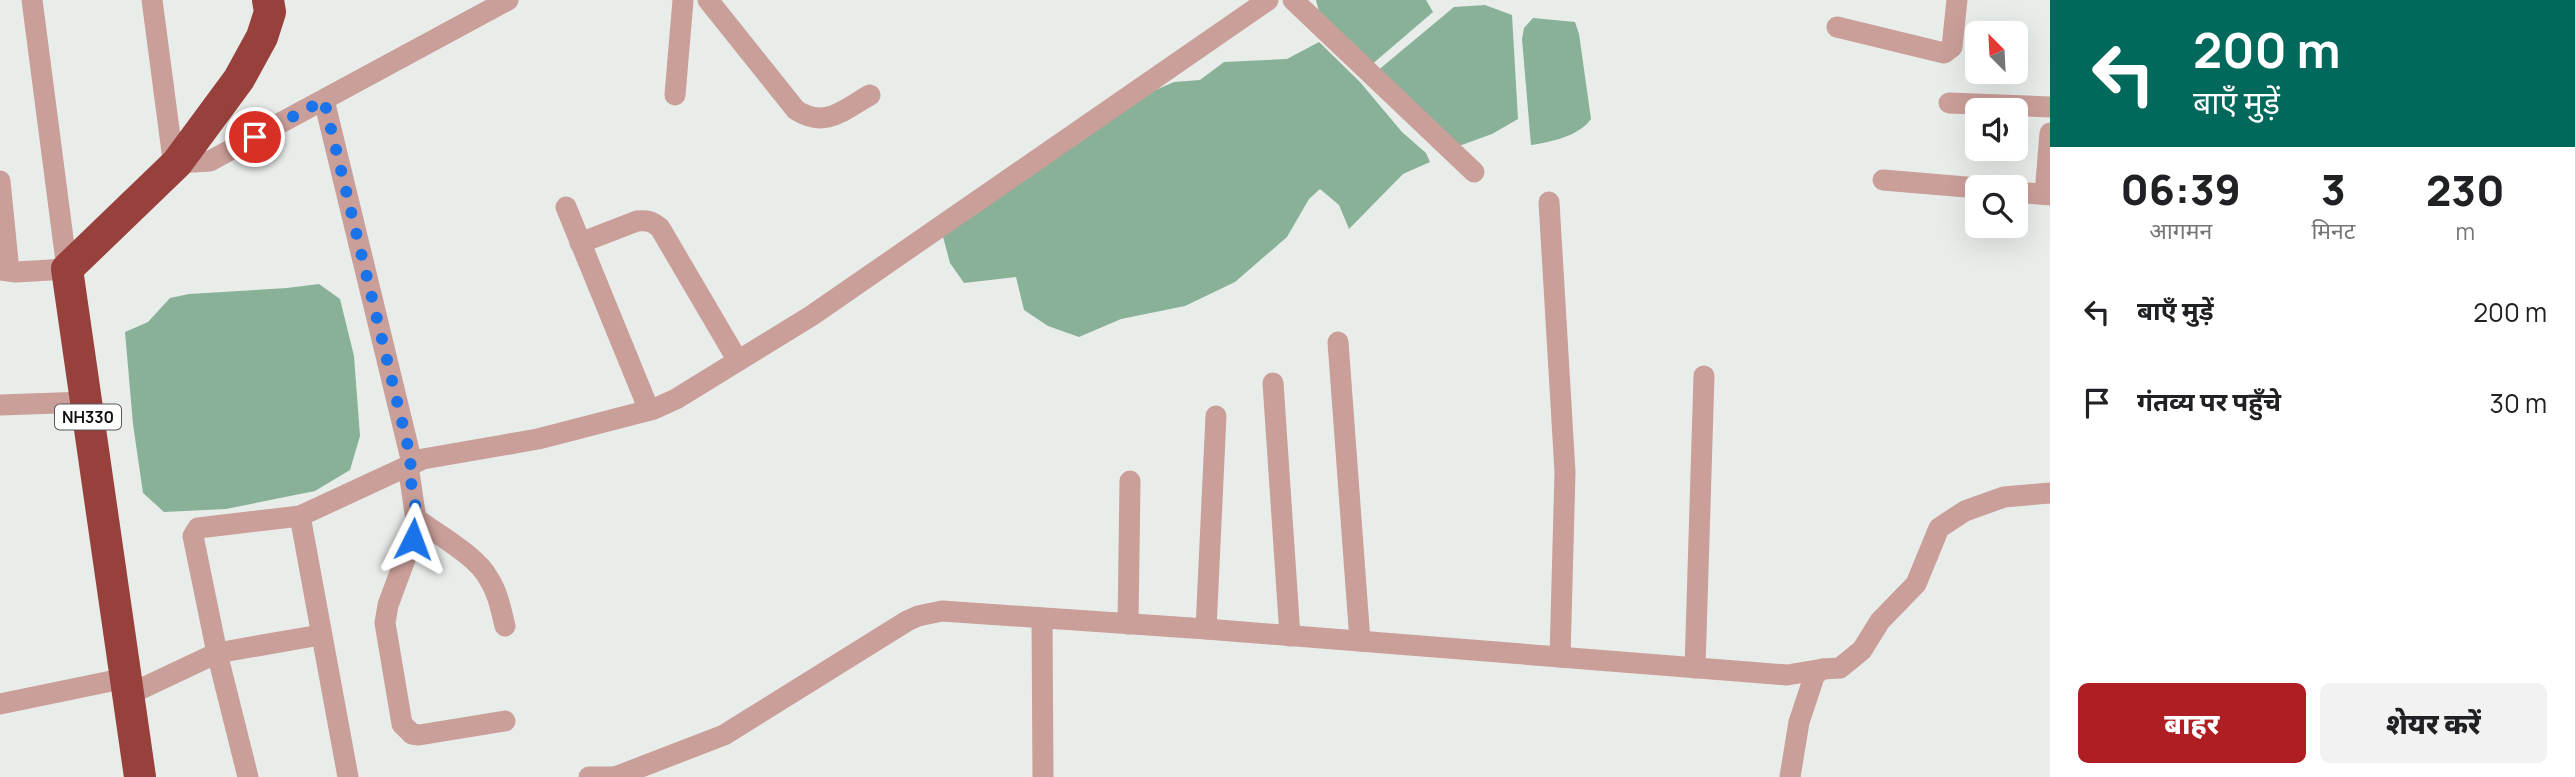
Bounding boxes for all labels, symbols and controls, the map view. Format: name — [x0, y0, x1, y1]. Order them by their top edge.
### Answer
text: 200 m — [2193, 16, 2341, 83]
north arrow — [1965, 21, 2028, 84]
map controls — [1965, 21, 2028, 238]
icon: left — [2078, 28, 2169, 119]
text: बाएँ मुड़ें — [2193, 80, 2280, 124]
button: sound — [1965, 98, 2028, 161]
pin — [225, 107, 285, 167]
icon: arrive — [236, 118, 274, 156]
text: 06:39 — [2121, 160, 2241, 218]
text: 3 — [2321, 160, 2346, 218]
text: 230 — [2426, 161, 2504, 219]
button: search — [1965, 175, 2028, 238]
text: आगमन — [2149, 214, 2212, 246]
text: मिनट — [2311, 214, 2355, 246]
text: m — [2455, 215, 2475, 247]
text: बाएँ मुड़ें — [2137, 292, 2214, 328]
icon: left — [2078, 293, 2116, 331]
text: 200 m — [2473, 294, 2547, 330]
text: गंतव्य पर पहुँचे — [2137, 383, 2281, 419]
icon: arrive — [2078, 384, 2116, 422]
text: 30 m — [2490, 385, 2547, 421]
road number: NH330 — [55, 404, 121, 430]
position arrow — [376, 502, 450, 576]
button: बाहर — [2078, 683, 2306, 763]
button: शेयर करें — [2320, 683, 2547, 763]

